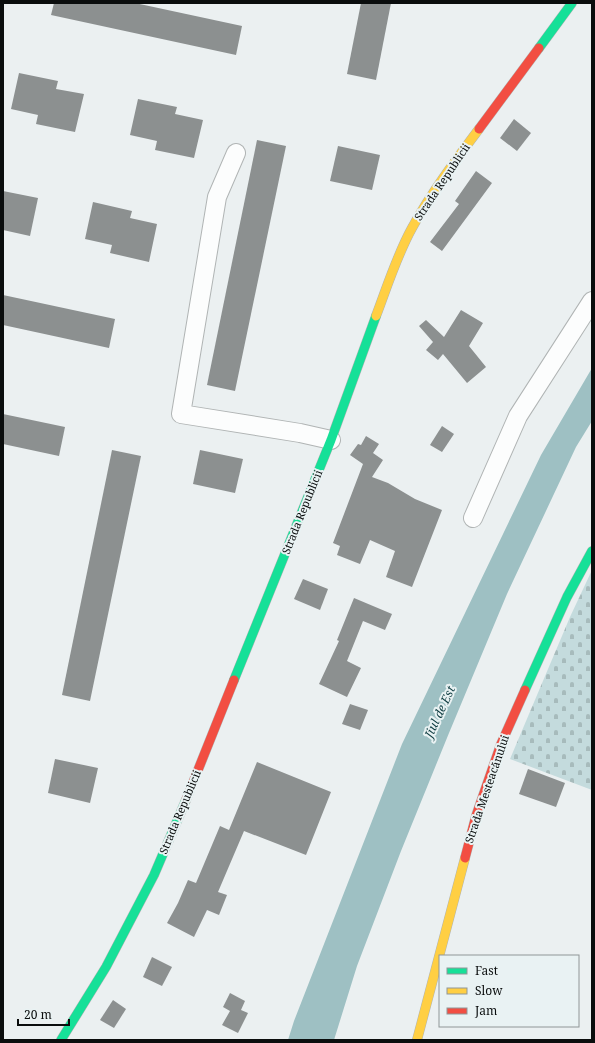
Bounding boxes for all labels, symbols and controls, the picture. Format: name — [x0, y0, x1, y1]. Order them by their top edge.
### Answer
street label: Strada Republicii — [410, 140, 473, 223]
street label: Strada Republicii — [278, 467, 325, 556]
water label: Jiul de Est — [419, 683, 459, 742]
street label: Strada Mesteacănului — [461, 732, 512, 845]
street label: Strada Republicii — [155, 767, 204, 856]
legend — [439, 955, 579, 1027]
text: Fast — [475, 962, 498, 979]
text: Slow — [475, 982, 503, 999]
scale bar — [18, 1001, 69, 1027]
text: Jam — [474, 1002, 497, 1019]
text: 20 m — [24, 1006, 52, 1023]

